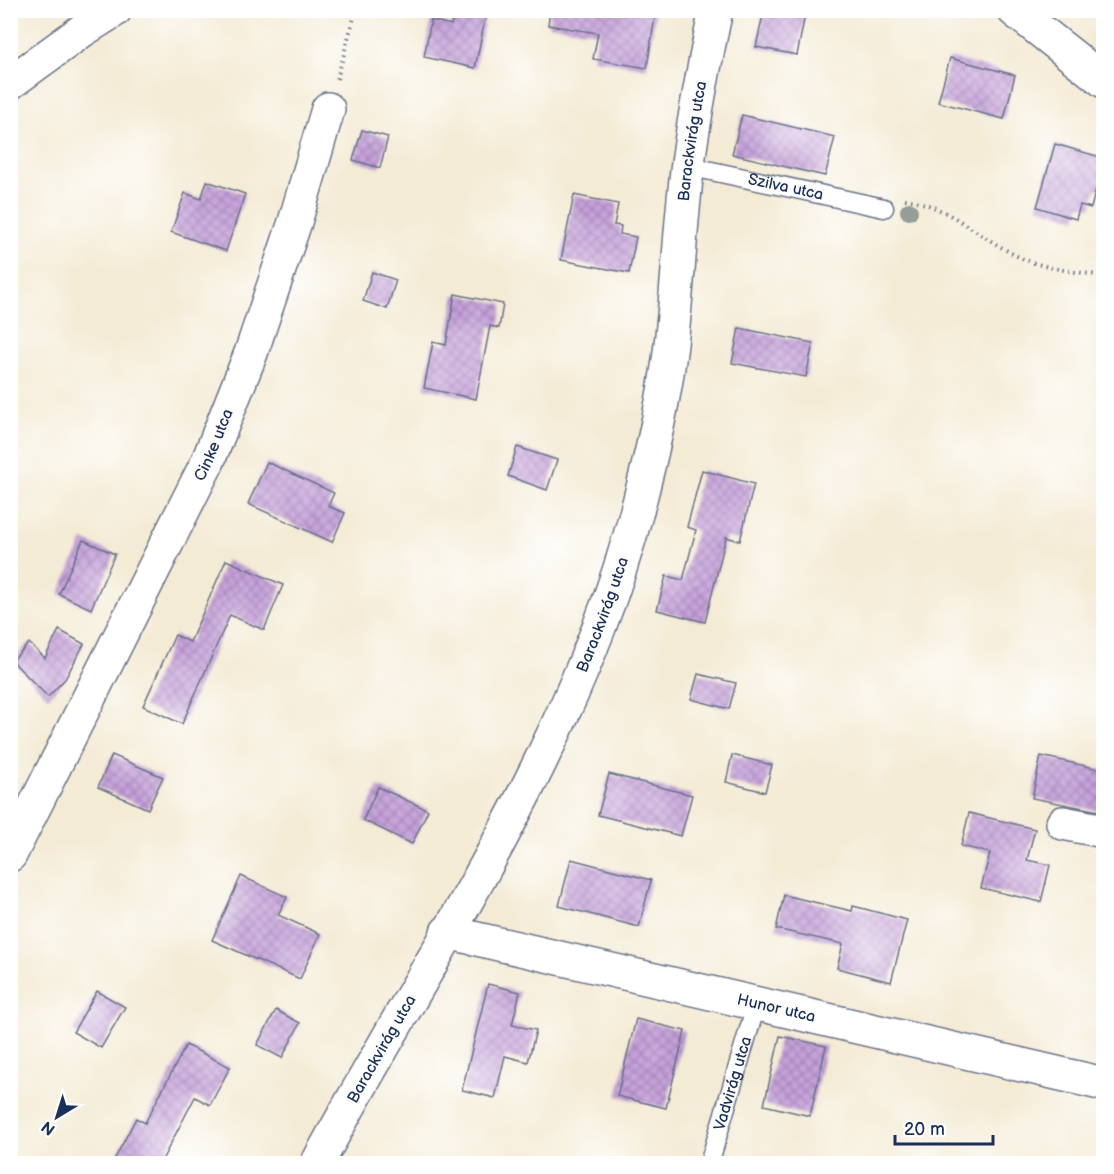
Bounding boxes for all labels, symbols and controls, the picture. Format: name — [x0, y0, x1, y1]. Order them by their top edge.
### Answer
street label: Barackvirág utca — [674, 79, 711, 202]
street label: Szilva utca — [746, 170, 825, 204]
street label: Cinke utca — [190, 406, 237, 484]
street label: Barackvirág utca — [573, 555, 633, 675]
street label: Hunor utca — [735, 990, 817, 1026]
street label: Barackvirág utca — [343, 992, 420, 1106]
street label: Vadvirág utca — [710, 1034, 756, 1133]
north arrow — [27, 1087, 87, 1147]
scale bar — [895, 1108, 992, 1146]
text: N — [38, 1116, 59, 1139]
text: 20 m — [904, 1119, 945, 1140]

